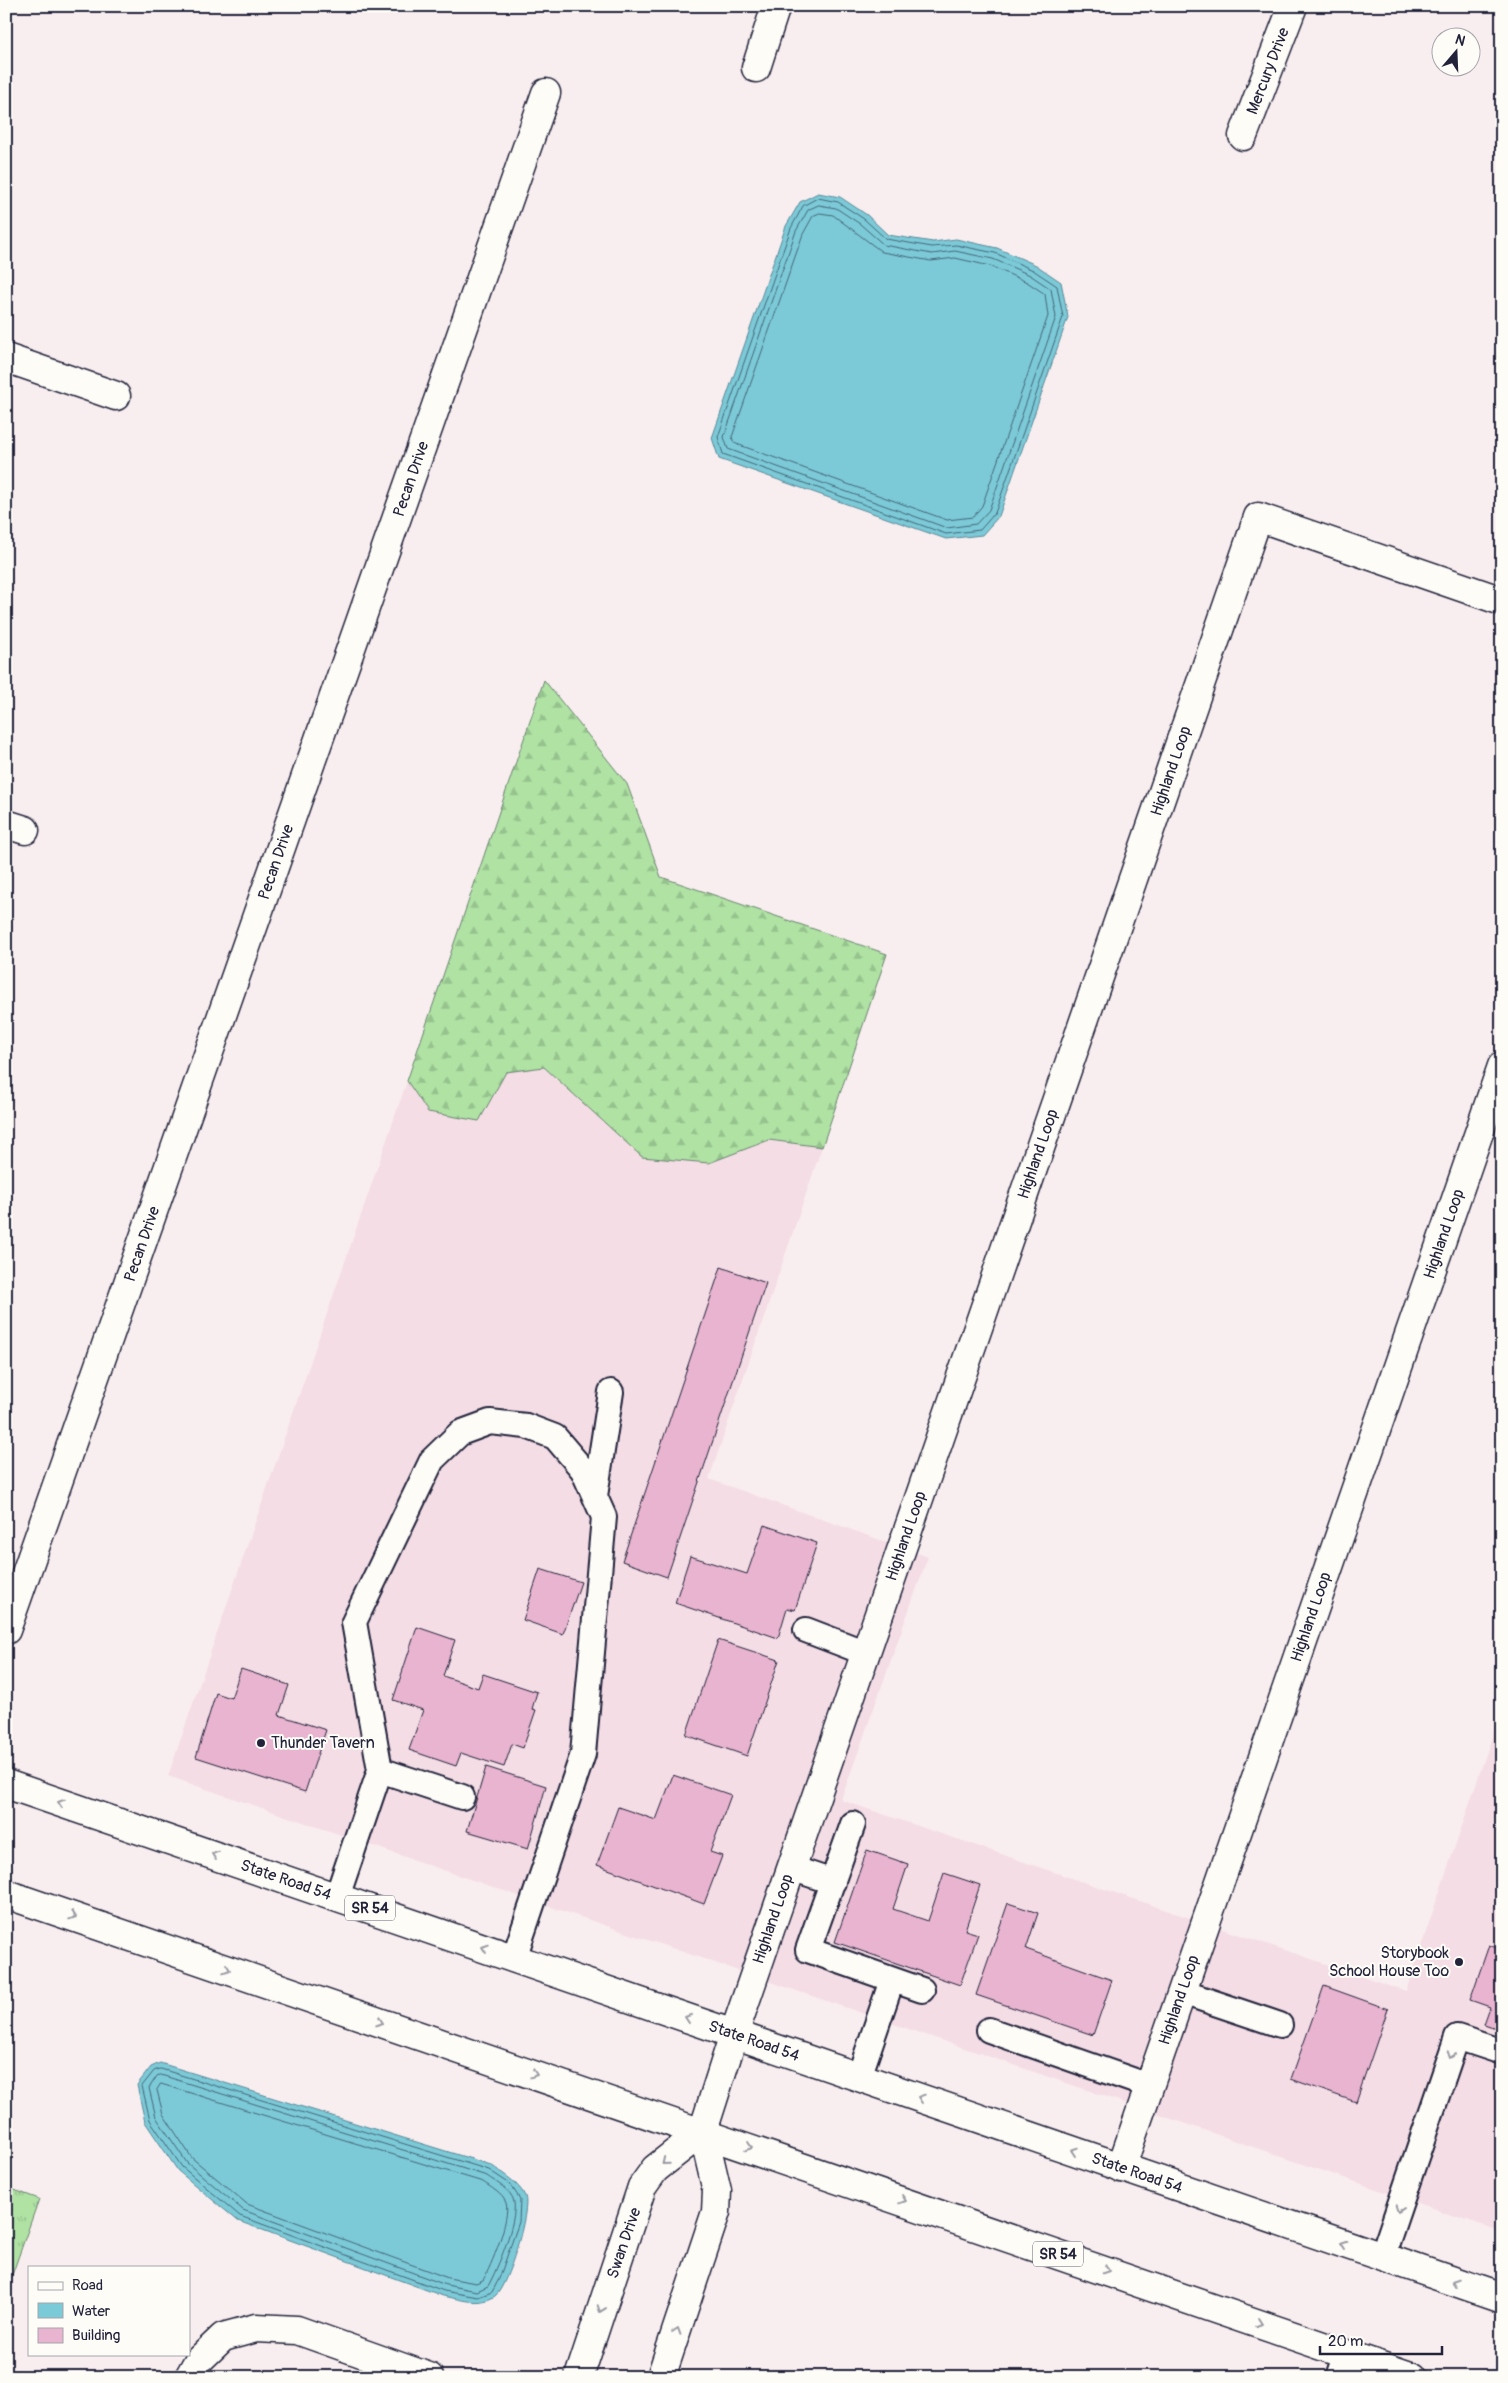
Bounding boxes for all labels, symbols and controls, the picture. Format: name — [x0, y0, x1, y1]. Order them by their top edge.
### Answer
street label: Mercury Drive — [1242, 25, 1294, 117]
north arrow — [1430, 28, 1480, 78]
text: N — [1453, 31, 1467, 50]
street label: Pecan Drive — [389, 439, 433, 519]
street label: Highland Loop — [1146, 723, 1196, 819]
street label: Pecan Drive — [254, 822, 298, 902]
street label: Highland Loop — [1013, 1106, 1063, 1202]
street label: Highland Loop — [1419, 1186, 1469, 1282]
street label: Pecan Drive — [120, 1204, 164, 1284]
street label: Highland Loop — [881, 1488, 931, 1584]
street label: Highland Loop — [1286, 1569, 1336, 1665]
place label: Thunder Tavern — [271, 1733, 375, 1753]
marker: Thunder Tavern — [255, 1737, 267, 1749]
one-way arrow — [58, 1798, 66, 1808]
one-way arrow — [211, 1851, 220, 1861]
street label: State Road 54 — [238, 1855, 334, 1905]
street label: Highland Loop — [748, 1871, 798, 1967]
road number: SR 54 — [345, 1896, 395, 1920]
one-way arrow — [68, 1911, 77, 1921]
place label: Storybook School House Too — [1329, 1943, 1449, 1981]
one-way arrow — [481, 1944, 489, 1954]
street label: Highland Loop — [1154, 1952, 1204, 2048]
marker: Storybook School House Too — [1453, 1956, 1465, 1968]
one-way arrow — [222, 1964, 230, 1974]
one-way arrow — [684, 2014, 693, 2024]
one-way arrow — [376, 2016, 384, 2026]
street label: State Road 54 — [706, 2016, 802, 2066]
one-way arrow — [1447, 2050, 1457, 2059]
one-way arrow — [530, 2068, 538, 2078]
one-way arrow — [917, 2094, 925, 2104]
one-way arrow — [744, 2141, 753, 2151]
one-way arrow — [1070, 2147, 1079, 2157]
street label: State Road 54 — [1089, 2148, 1185, 2198]
one-way arrow — [662, 2156, 671, 2164]
one-way arrow — [898, 2194, 906, 2204]
one-way arrow — [1394, 2204, 1404, 2213]
street label: Swan Drive — [603, 2205, 646, 2281]
one-way arrow — [1340, 2240, 1349, 2250]
road number: SR 54 — [1033, 2242, 1083, 2266]
one-way arrow — [1101, 2265, 1110, 2275]
legend — [28, 2266, 190, 2356]
text: Road — [72, 2276, 103, 2295]
one-way arrow — [1452, 2278, 1460, 2288]
text: Water — [72, 2302, 111, 2321]
one-way arrow — [597, 2304, 607, 2312]
one-way arrow — [1255, 2318, 1263, 2328]
scale bar — [1320, 2323, 1443, 2355]
text: Building — [72, 2326, 120, 2345]
one-way arrow — [671, 2327, 681, 2335]
text: 20 m — [1328, 2332, 1363, 2351]

